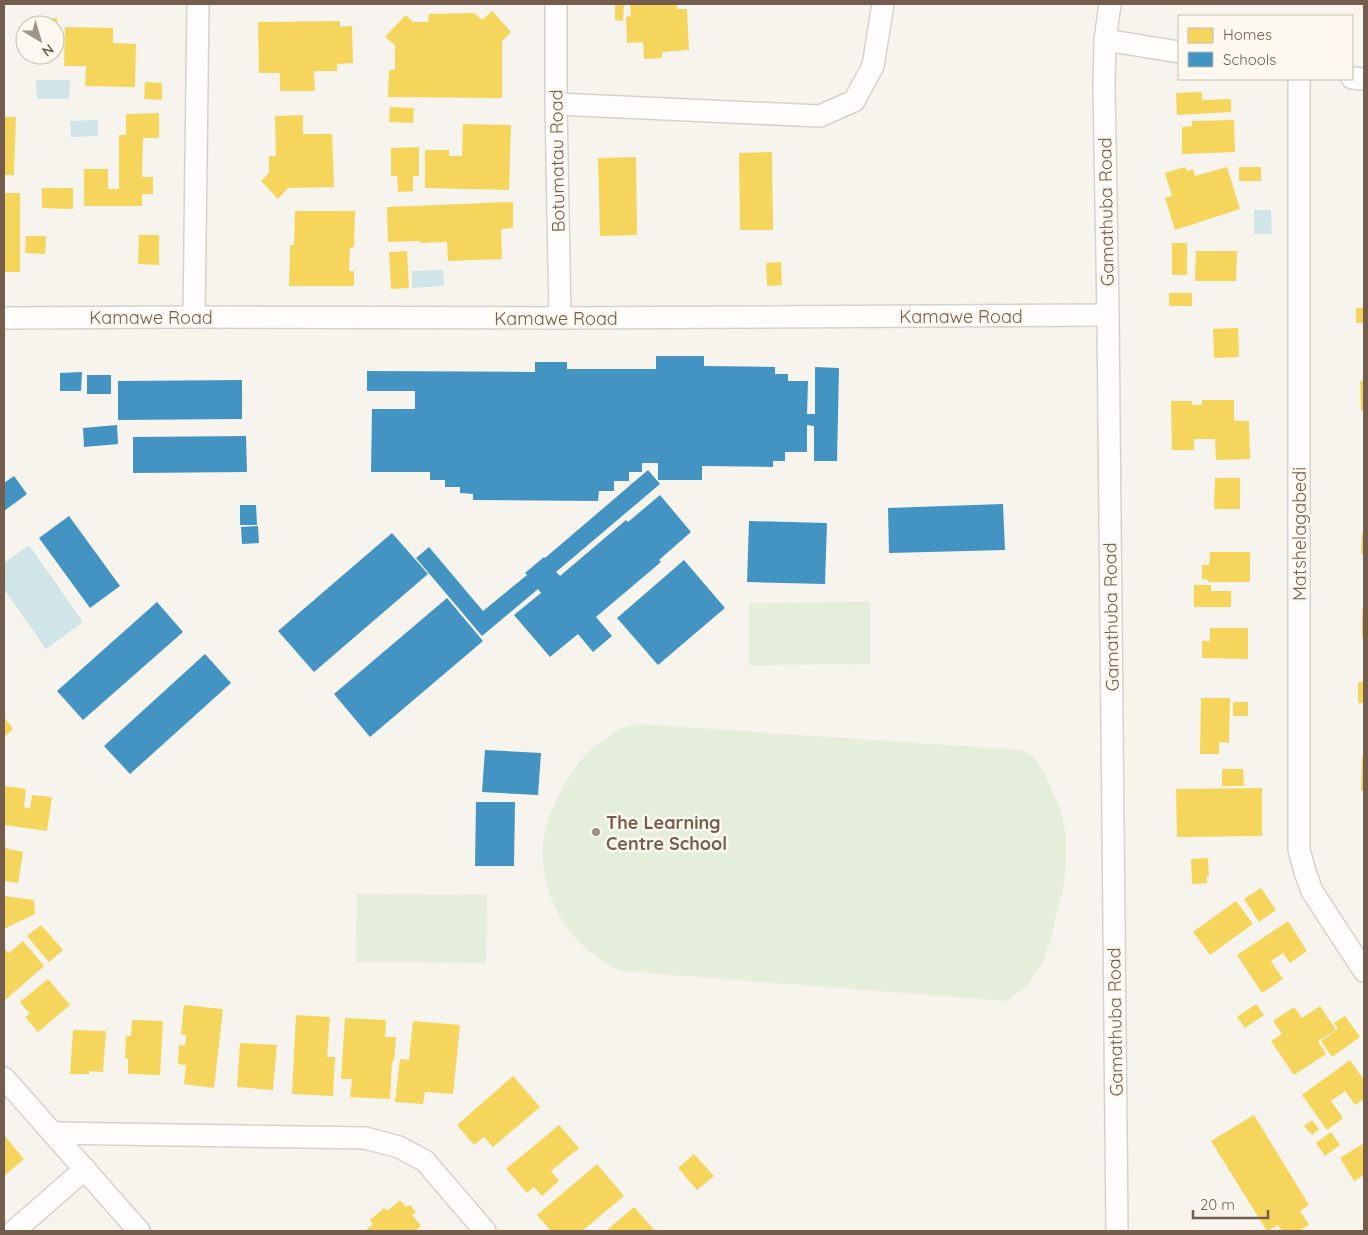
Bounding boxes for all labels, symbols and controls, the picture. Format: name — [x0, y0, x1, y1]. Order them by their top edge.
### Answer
north arrow — [15, 15, 65, 65]
legend — [1178, 15, 1353, 80]
text: Homes — [1223, 25, 1272, 44]
text: N — [38, 40, 58, 61]
text: Schools — [1223, 50, 1276, 69]
street label: Botumatau Road — [544, 89, 570, 233]
street label: Gamathuba Road — [1093, 137, 1119, 287]
street label: Kamawe Road — [899, 305, 1023, 328]
street label: Kamawe Road — [89, 306, 213, 329]
street label: Kamawe Road — [494, 307, 618, 330]
street label: Matshelagabedi — [1288, 467, 1311, 601]
street label: Gamathuba Road — [1098, 542, 1124, 692]
place label: The Learning Centre School — [606, 811, 727, 855]
marker: The Learning Centre School — [590, 826, 602, 838]
street label: Gamathuba Road — [1102, 947, 1128, 1097]
scale bar — [1193, 1188, 1268, 1220]
text: 20 m — [1200, 1195, 1235, 1214]

